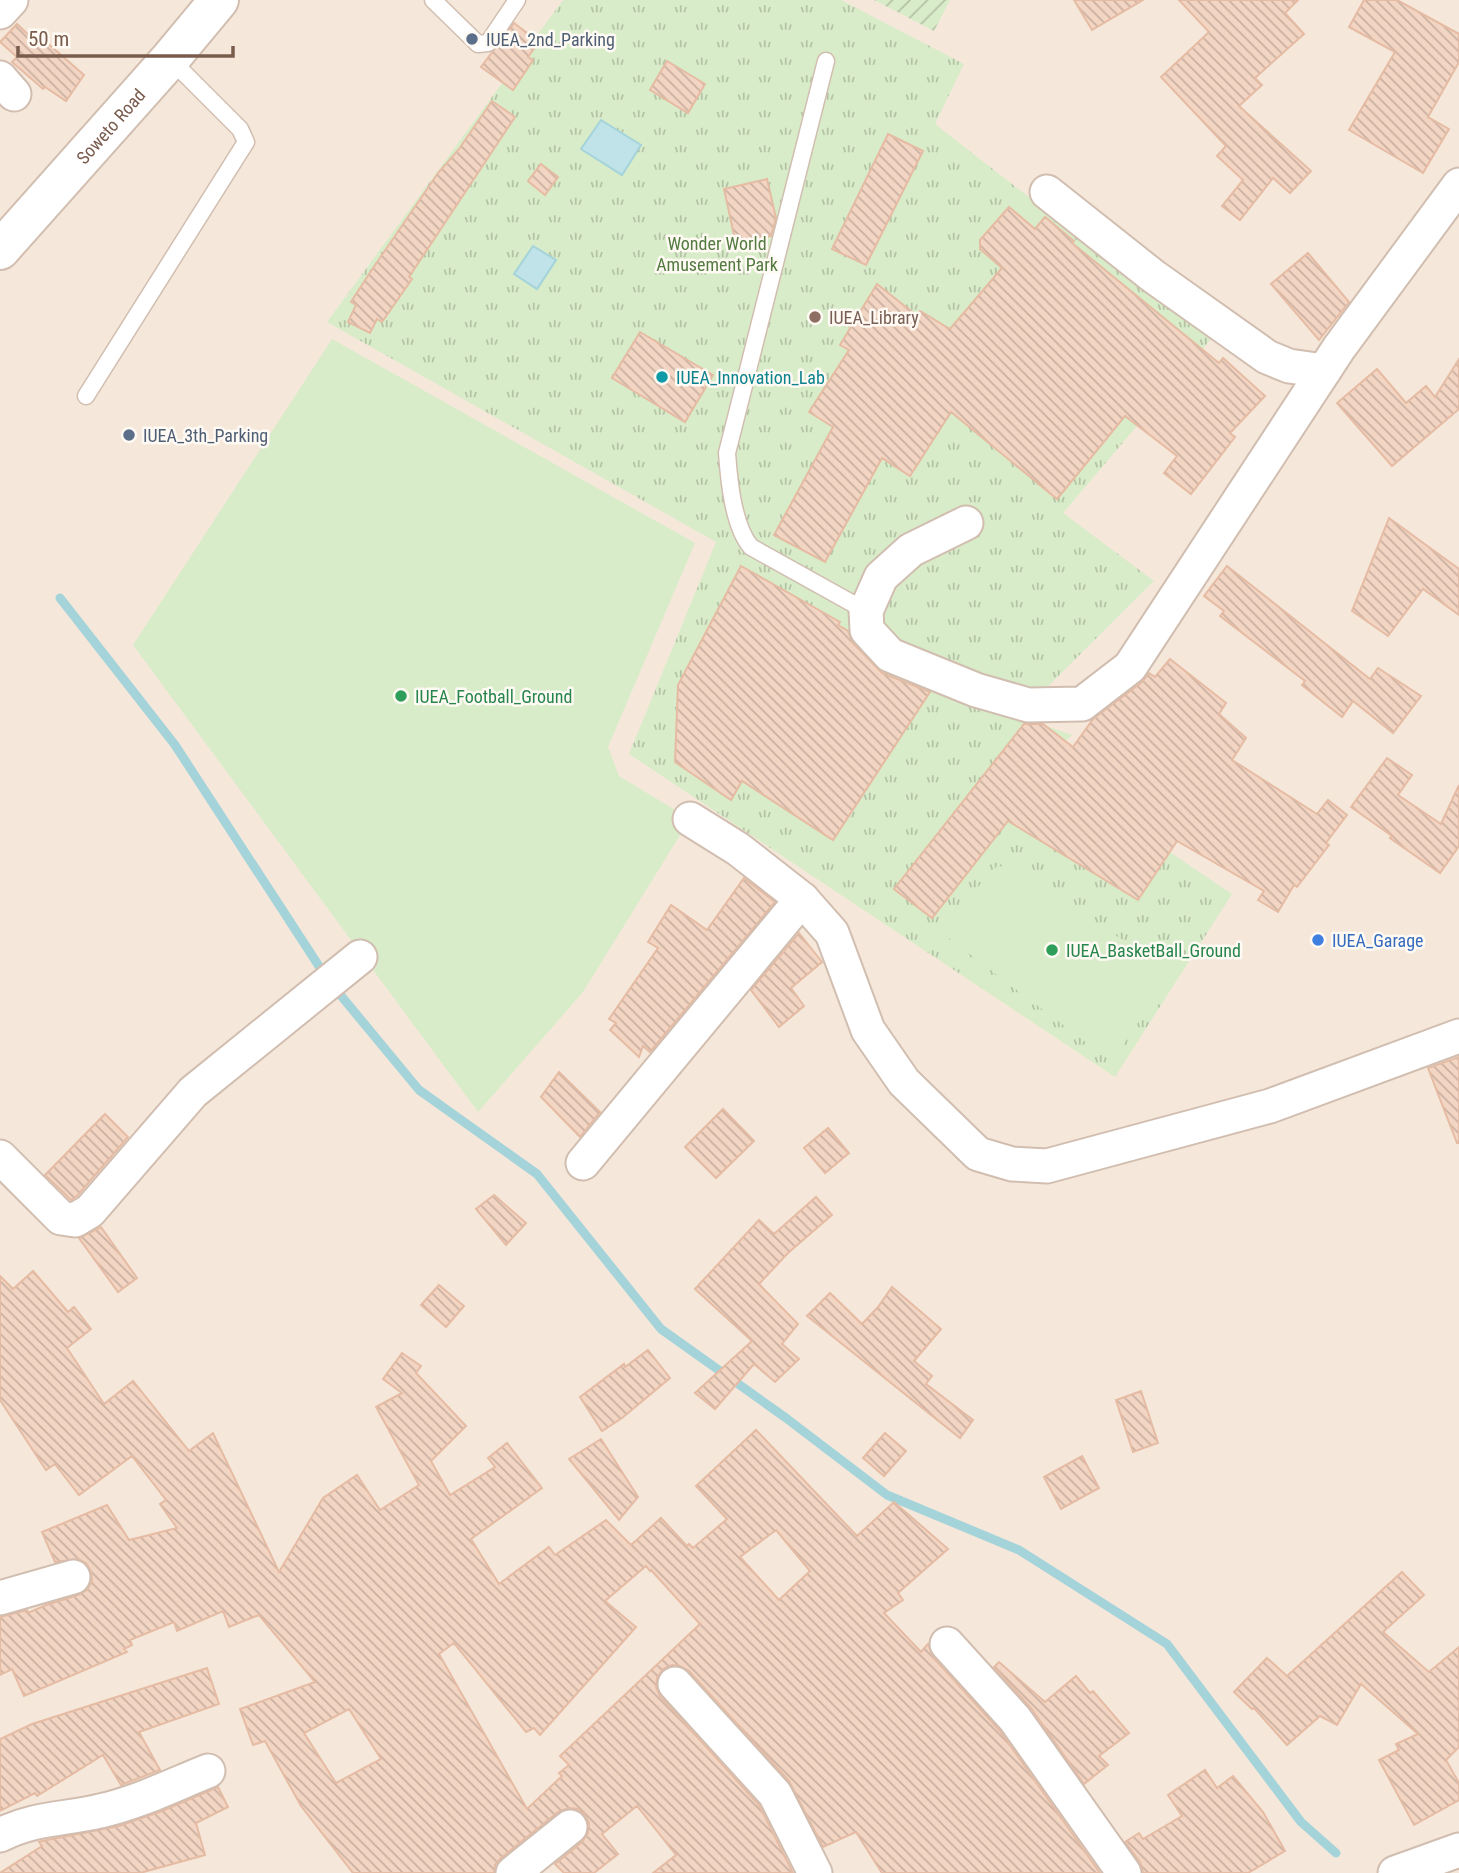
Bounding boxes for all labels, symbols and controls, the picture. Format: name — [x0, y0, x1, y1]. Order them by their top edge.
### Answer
scale bar — [18, 14, 233, 58]
text: 50 m — [28, 27, 69, 51]
place label: IUEA_2nd_Parking — [486, 29, 615, 50]
marker: IUEA_2nd_Parking — [464, 31, 480, 47]
street label: Soweto Road — [72, 84, 149, 168]
park label: Wonder World Amusement Park — [656, 233, 778, 275]
place label: IUEA_Library — [829, 307, 919, 328]
marker: IUEA_Library — [807, 309, 823, 325]
place label: IUEA_Innovation_Lab — [676, 367, 825, 388]
marker: IUEA_Innovation_Lab — [654, 369, 670, 385]
place label: IUEA_3th_Parking — [143, 425, 268, 446]
marker: IUEA_3th_Parking — [121, 427, 137, 443]
place label: IUEA_Football_Ground — [415, 686, 572, 707]
marker: IUEA_Football_Ground — [393, 688, 409, 704]
place label: IUEA_Garage — [1332, 930, 1424, 951]
marker: IUEA_Garage — [1310, 932, 1326, 948]
place label: IUEA_BasketBall_Ground — [1066, 940, 1241, 961]
marker: IUEA_BasketBall_Ground — [1044, 942, 1060, 958]

